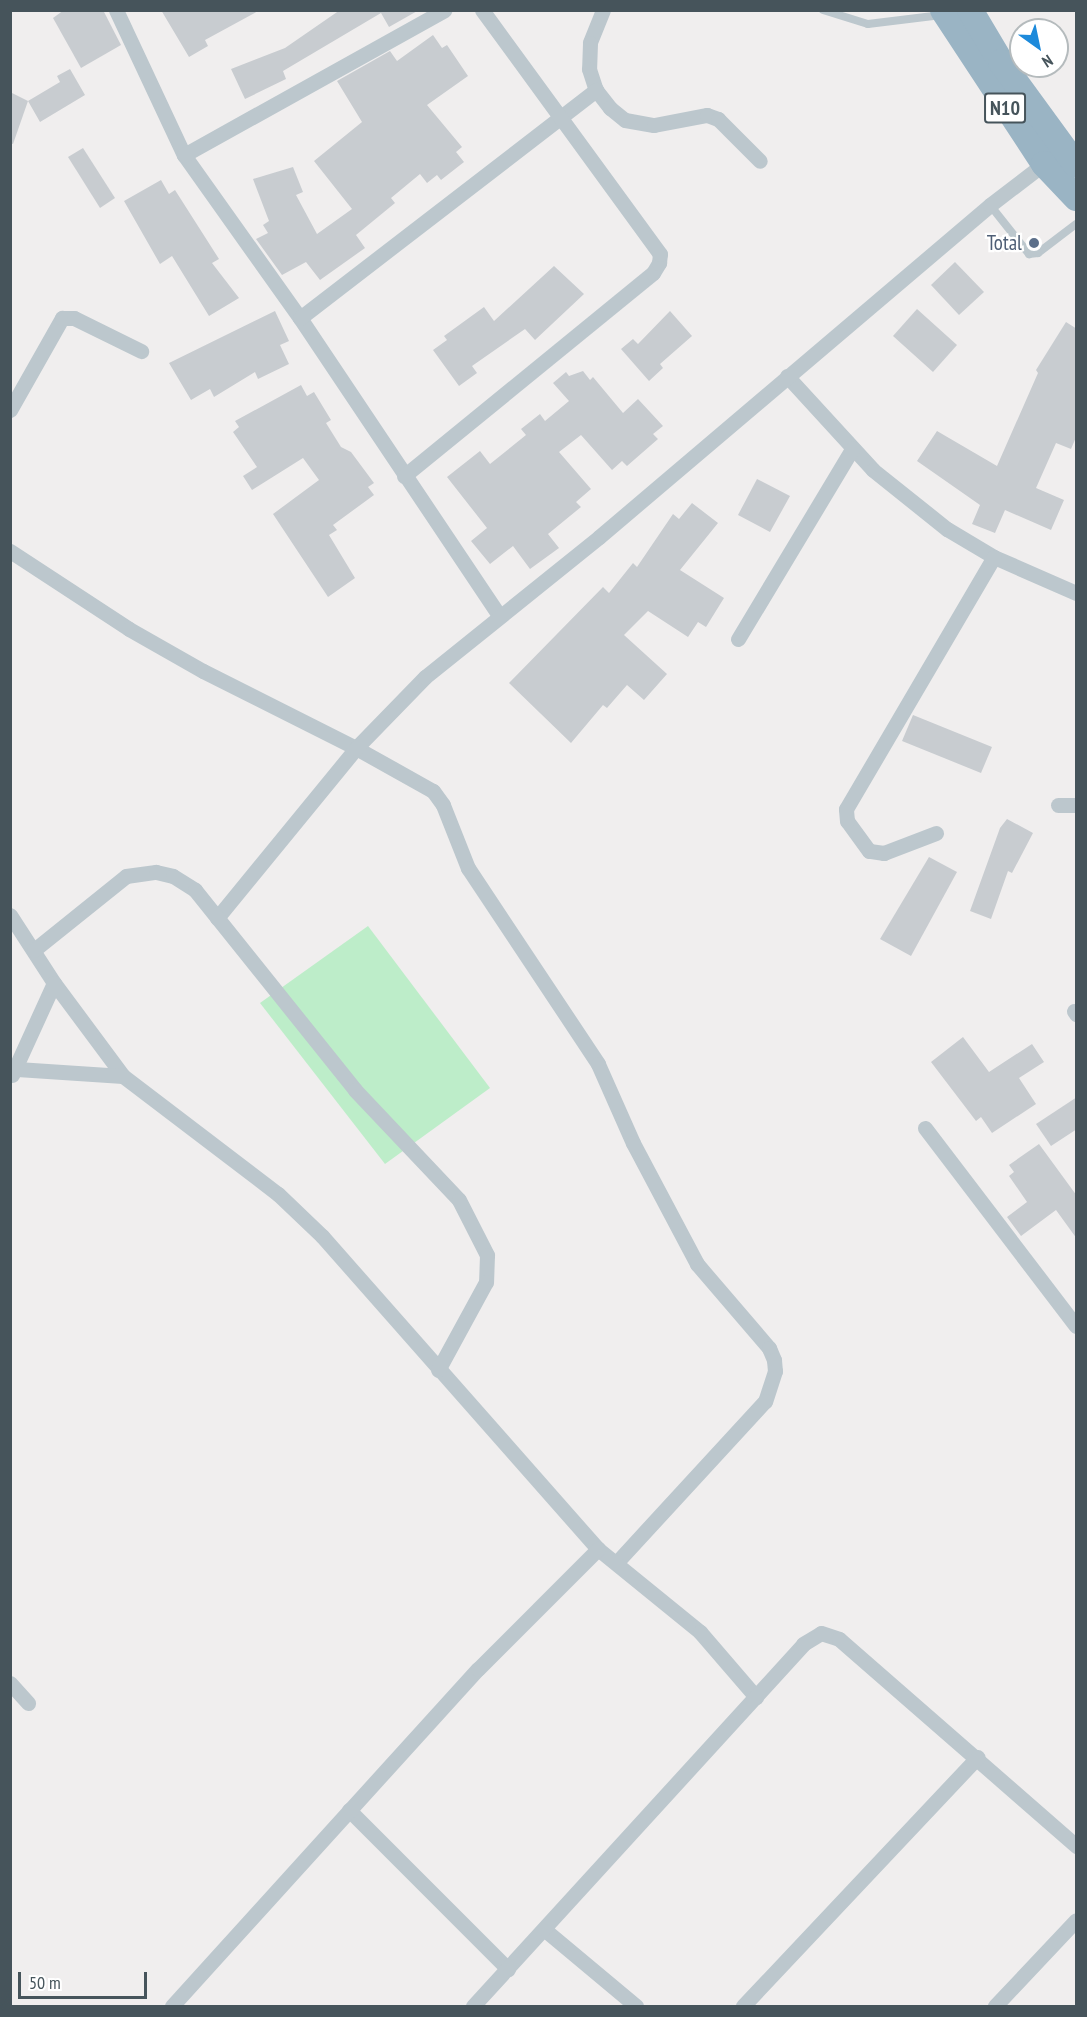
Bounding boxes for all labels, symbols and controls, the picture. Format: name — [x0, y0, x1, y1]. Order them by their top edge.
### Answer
north arrow — [1009, 18, 1069, 78]
text: N — [1039, 51, 1057, 72]
road number: N10 — [984, 91, 1026, 125]
place label: Total — [987, 230, 1022, 256]
marker: Total — [1027, 236, 1041, 250]
scale bar — [21, 1960, 150, 1998]
text: 50 m — [29, 1971, 61, 1994]

